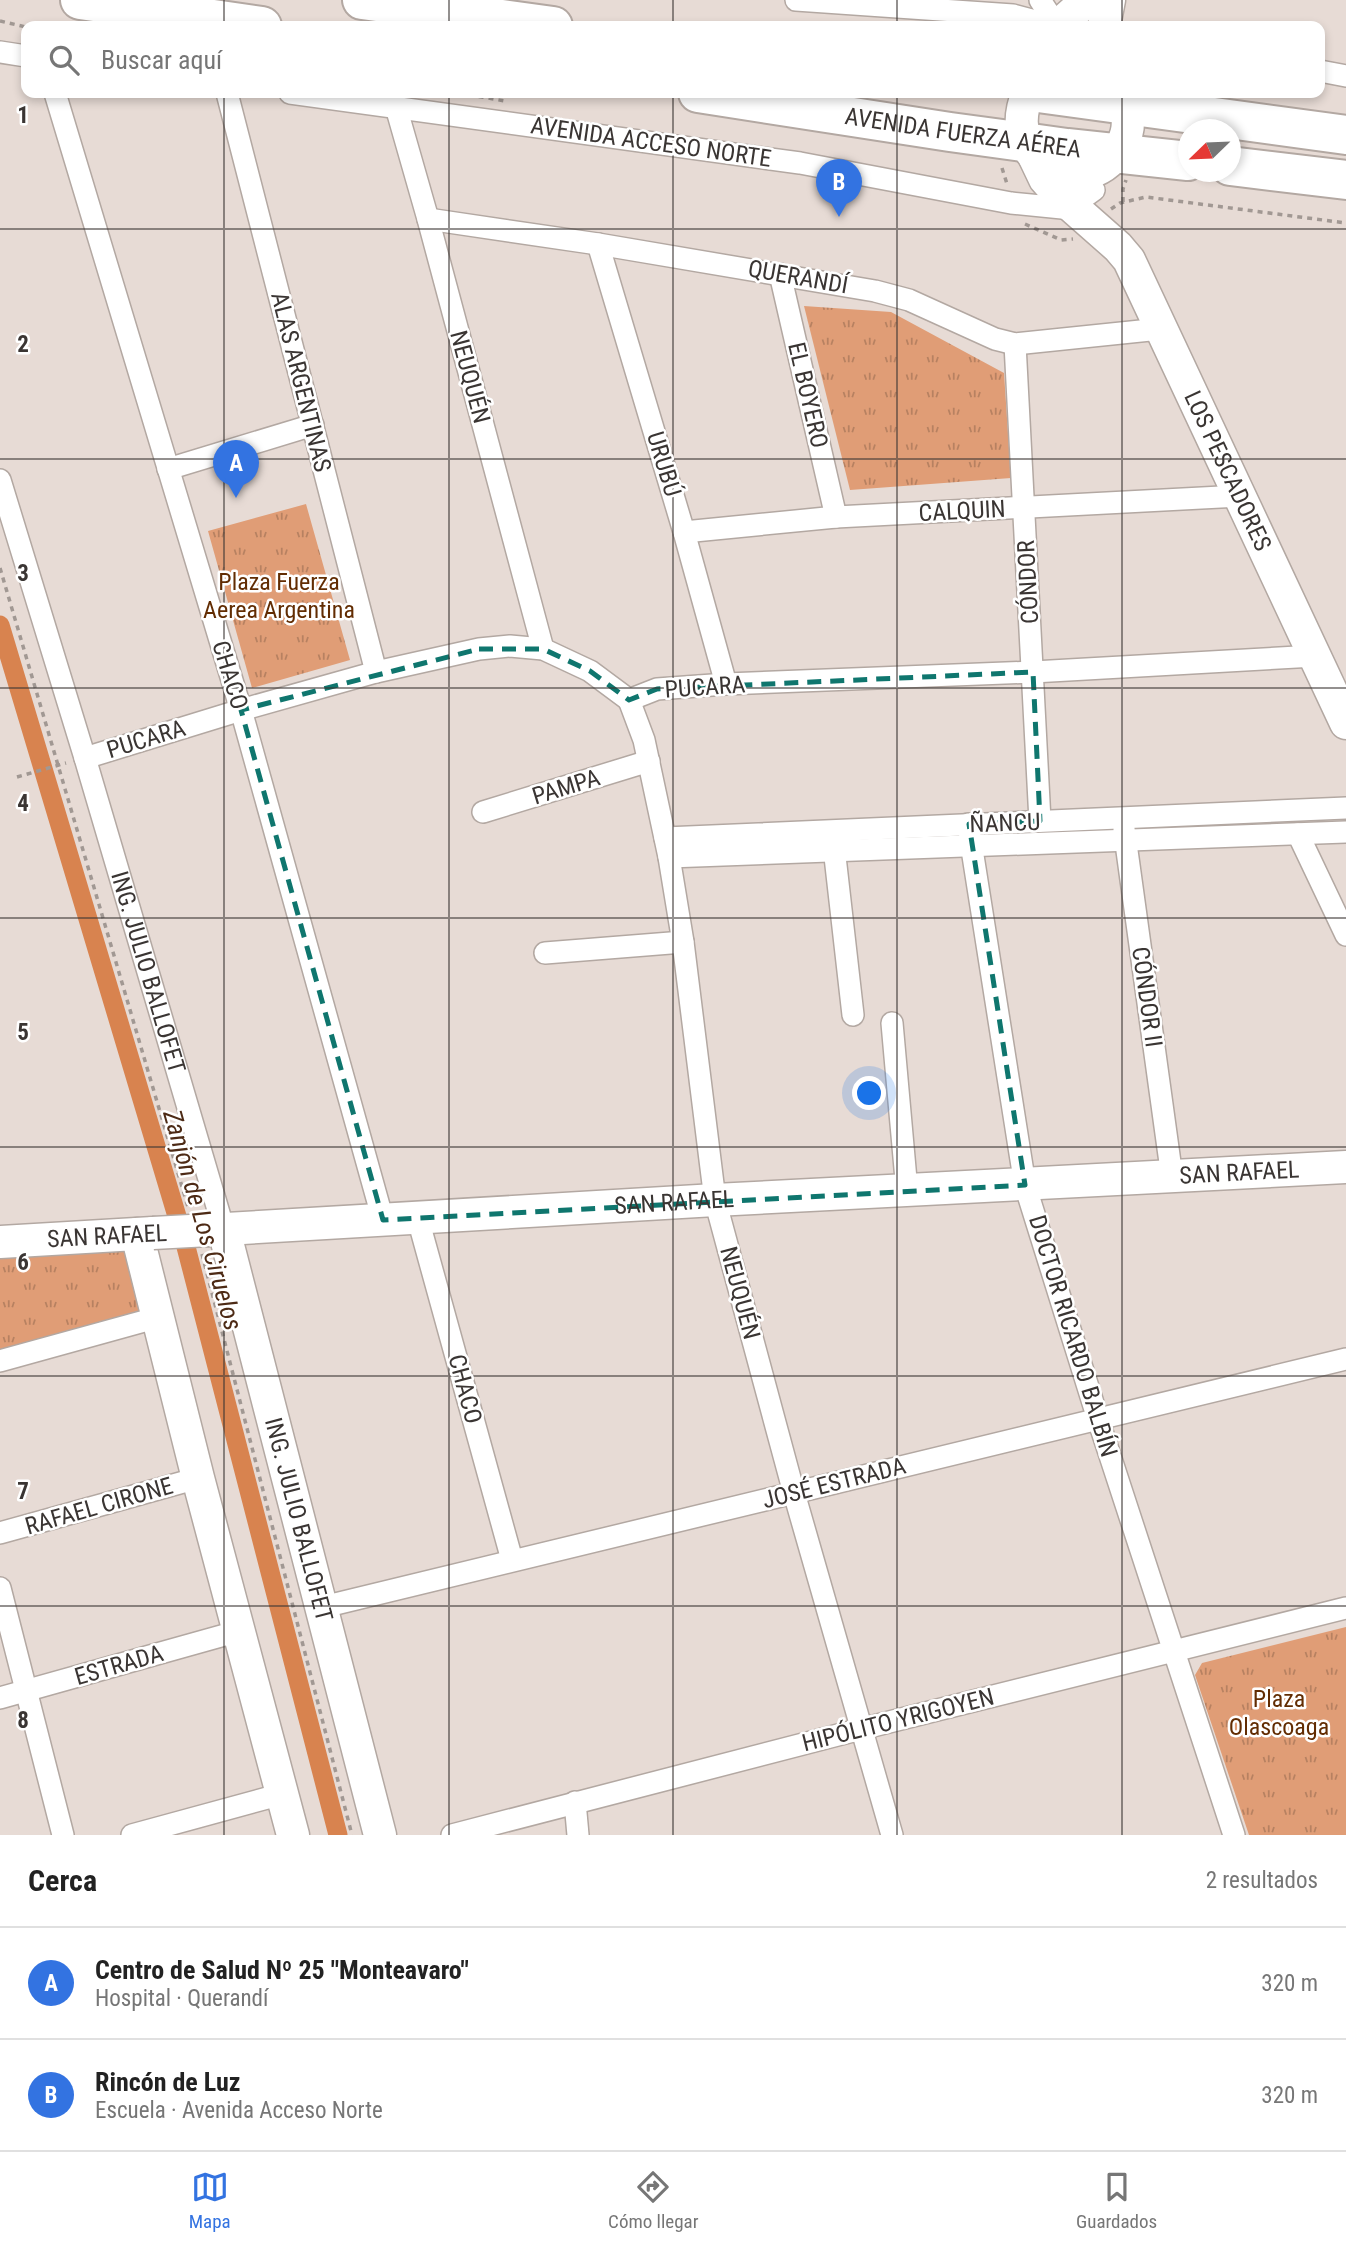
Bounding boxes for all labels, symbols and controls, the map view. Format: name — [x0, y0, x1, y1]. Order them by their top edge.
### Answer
search box — [21, 21, 1325, 98]
icon: search — [45, 41, 83, 79]
text: Buscar aquí — [101, 45, 222, 75]
text: 1 — [17, 102, 29, 129]
street label: AVENIDA FUERZA AÉREA — [843, 102, 1082, 163]
street label: AVENIDA ACCESO NORTE — [529, 111, 773, 173]
north arrow — [1178, 119, 1241, 182]
pin: B — [816, 159, 862, 217]
street label: QUERANDÍ — [746, 254, 851, 300]
street label: ALAS ARGENTINAS — [265, 289, 337, 475]
street label: NEUQUÉN — [444, 328, 496, 426]
text: 2 — [17, 331, 29, 358]
street label: EL BOYERO — [782, 339, 834, 451]
street label: LOS PESCADORES — [1178, 386, 1277, 555]
street label: URUBÚ — [641, 428, 687, 500]
pin: A — [213, 440, 259, 498]
street label: CALQUIN — [918, 495, 1006, 527]
street label: CÓNDOR — [1012, 539, 1044, 625]
text: 3 — [17, 560, 29, 587]
park label: Plaza Fuerza Aerea Argentina — [203, 568, 355, 624]
street label: CHACO — [206, 637, 254, 713]
street label: PUCARA — [664, 670, 746, 704]
street label: PUCARA — [103, 714, 189, 764]
street label: PAMPA — [529, 763, 603, 811]
text: 4 — [17, 790, 29, 817]
street label: ÑANCU — [969, 808, 1041, 838]
street label: ING. JULIO BALLOFET — [105, 868, 191, 1076]
street label: CÓNDOR II — [1126, 945, 1168, 1049]
text: 5 — [17, 1019, 29, 1046]
your location — [852, 1076, 886, 1110]
water label: Zanjón de Los Ciruelos — [157, 1105, 249, 1334]
street label: SAN RAFAEL — [1179, 1155, 1300, 1190]
street label: SAN RAFAEL — [613, 1185, 735, 1220]
street label: DOCTOR RICARDO BALBÍN — [1023, 1212, 1123, 1460]
street label: SAN RAFAEL — [46, 1219, 168, 1253]
street label: NEUQUÉN — [714, 1244, 766, 1342]
text: 6 — [17, 1249, 29, 1276]
street label: CHACO — [442, 1351, 488, 1427]
street label: ING. JULIO BALLOFET — [259, 1415, 338, 1624]
street label: JOSÉ ESTRADA — [759, 1452, 909, 1514]
street label: RAFAEL CIRONE — [22, 1472, 176, 1540]
text: 7 — [17, 1478, 29, 1505]
street label: ESTRADA — [72, 1639, 167, 1691]
street label: HIPÓLITO YRIGOYEN — [799, 1683, 997, 1757]
park label: Plaza Olascoaga — [1229, 1685, 1329, 1741]
text: 8 — [17, 1707, 29, 1734]
text: Cerca — [28, 1863, 97, 1898]
text: 2 resultados — [1206, 1867, 1318, 1894]
text: Centro de Salud Nº 25 "Monteavaro" — [95, 1955, 469, 1985]
text: A — [44, 1970, 58, 1997]
text: 320 m — [1261, 1970, 1318, 1997]
text: Hospital · Querandí — [95, 1985, 268, 2012]
text: Rincón de Luz — [95, 2067, 241, 2097]
text: B — [45, 2082, 57, 2109]
text: 320 m — [1261, 2082, 1318, 2109]
text: Escuela · Avenida Acceso Norte — [95, 2097, 383, 2124]
tab: Mapa — [189, 2168, 231, 2233]
tab: Cómo llegar — [608, 2168, 699, 2233]
tab: Guardados — [1076, 2168, 1157, 2233]

